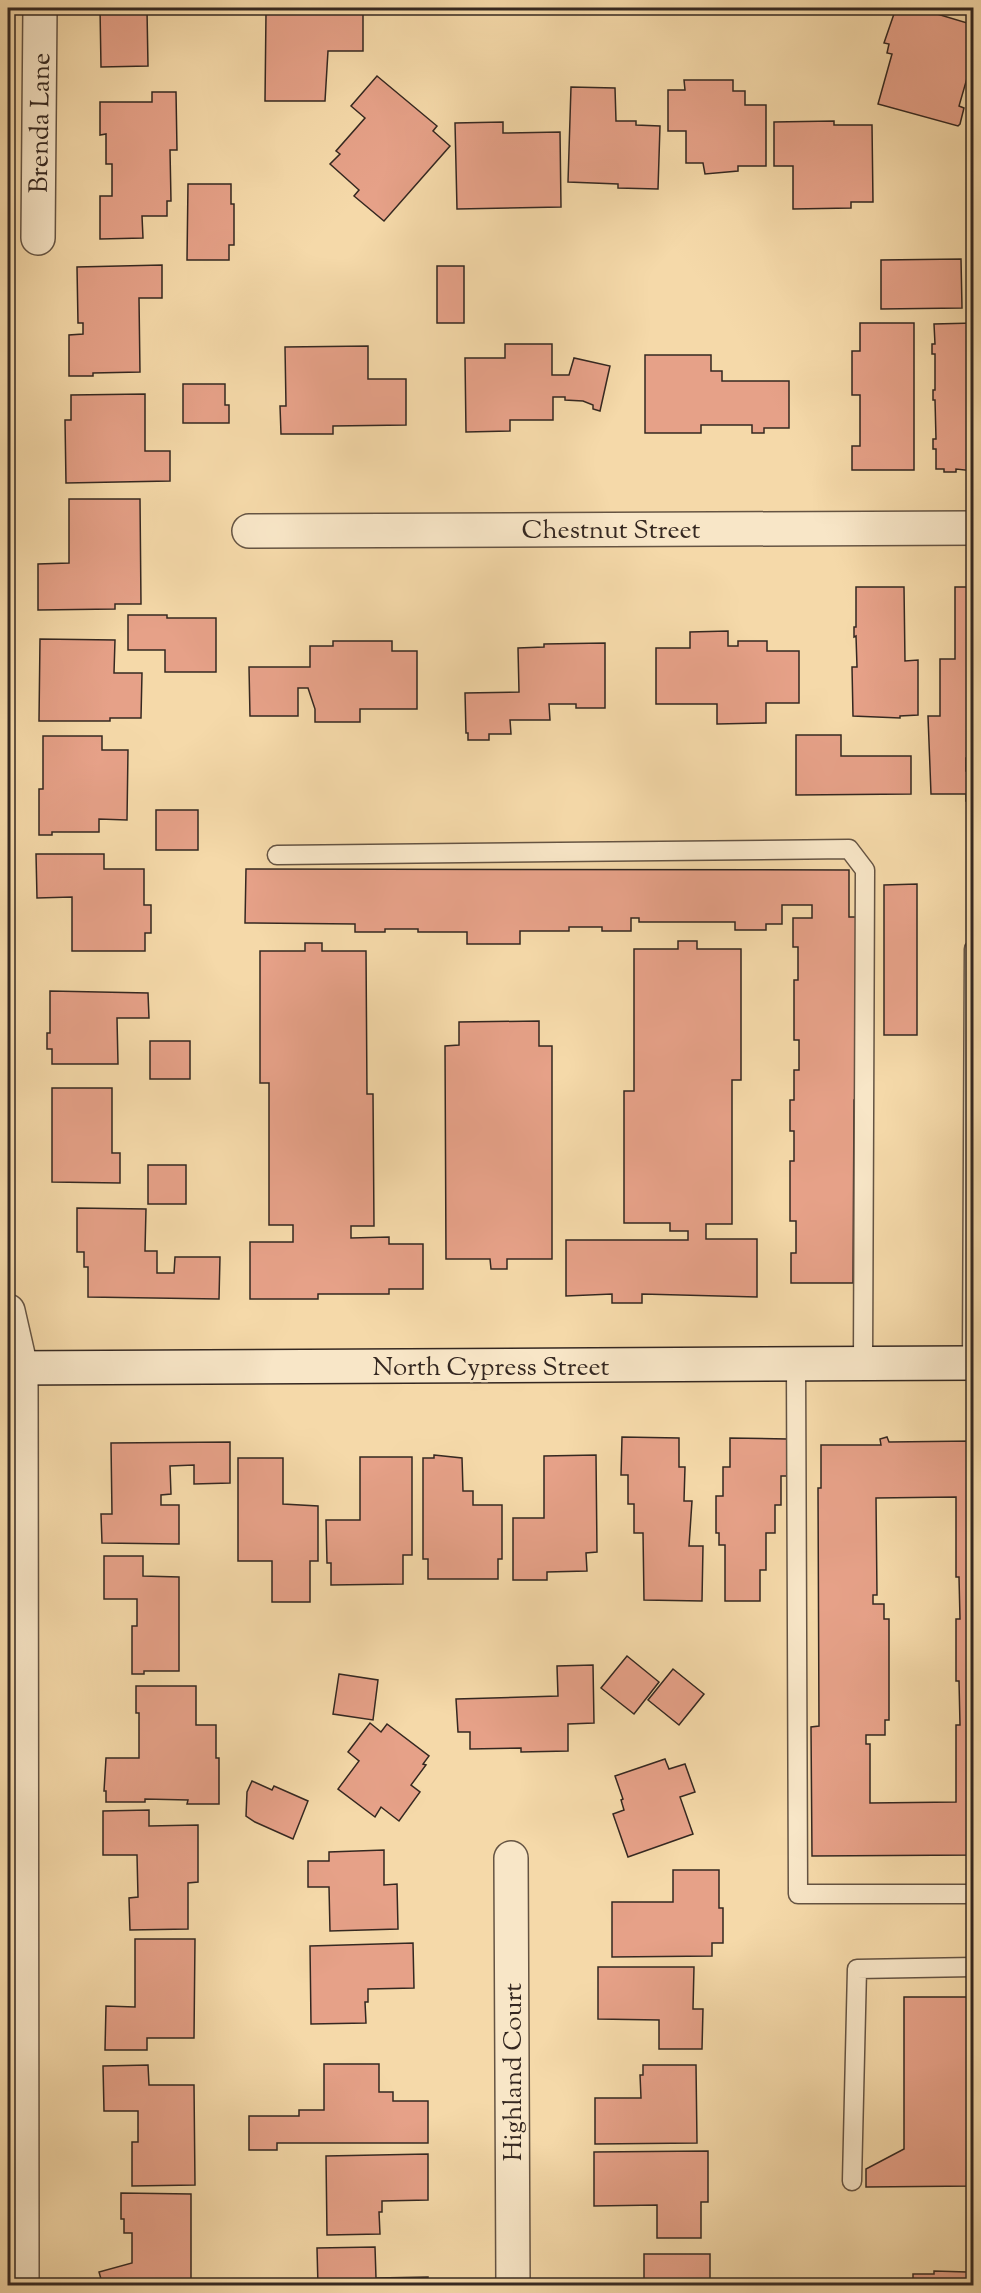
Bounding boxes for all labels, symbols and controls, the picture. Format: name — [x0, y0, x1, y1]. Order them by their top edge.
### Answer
street label: Brenda Lane — [22, 53, 61, 194]
street label: Chestnut Street — [522, 513, 701, 550]
street label: North Cypress Street — [373, 1350, 610, 1387]
street label: Highland Court — [496, 1983, 533, 2161]

